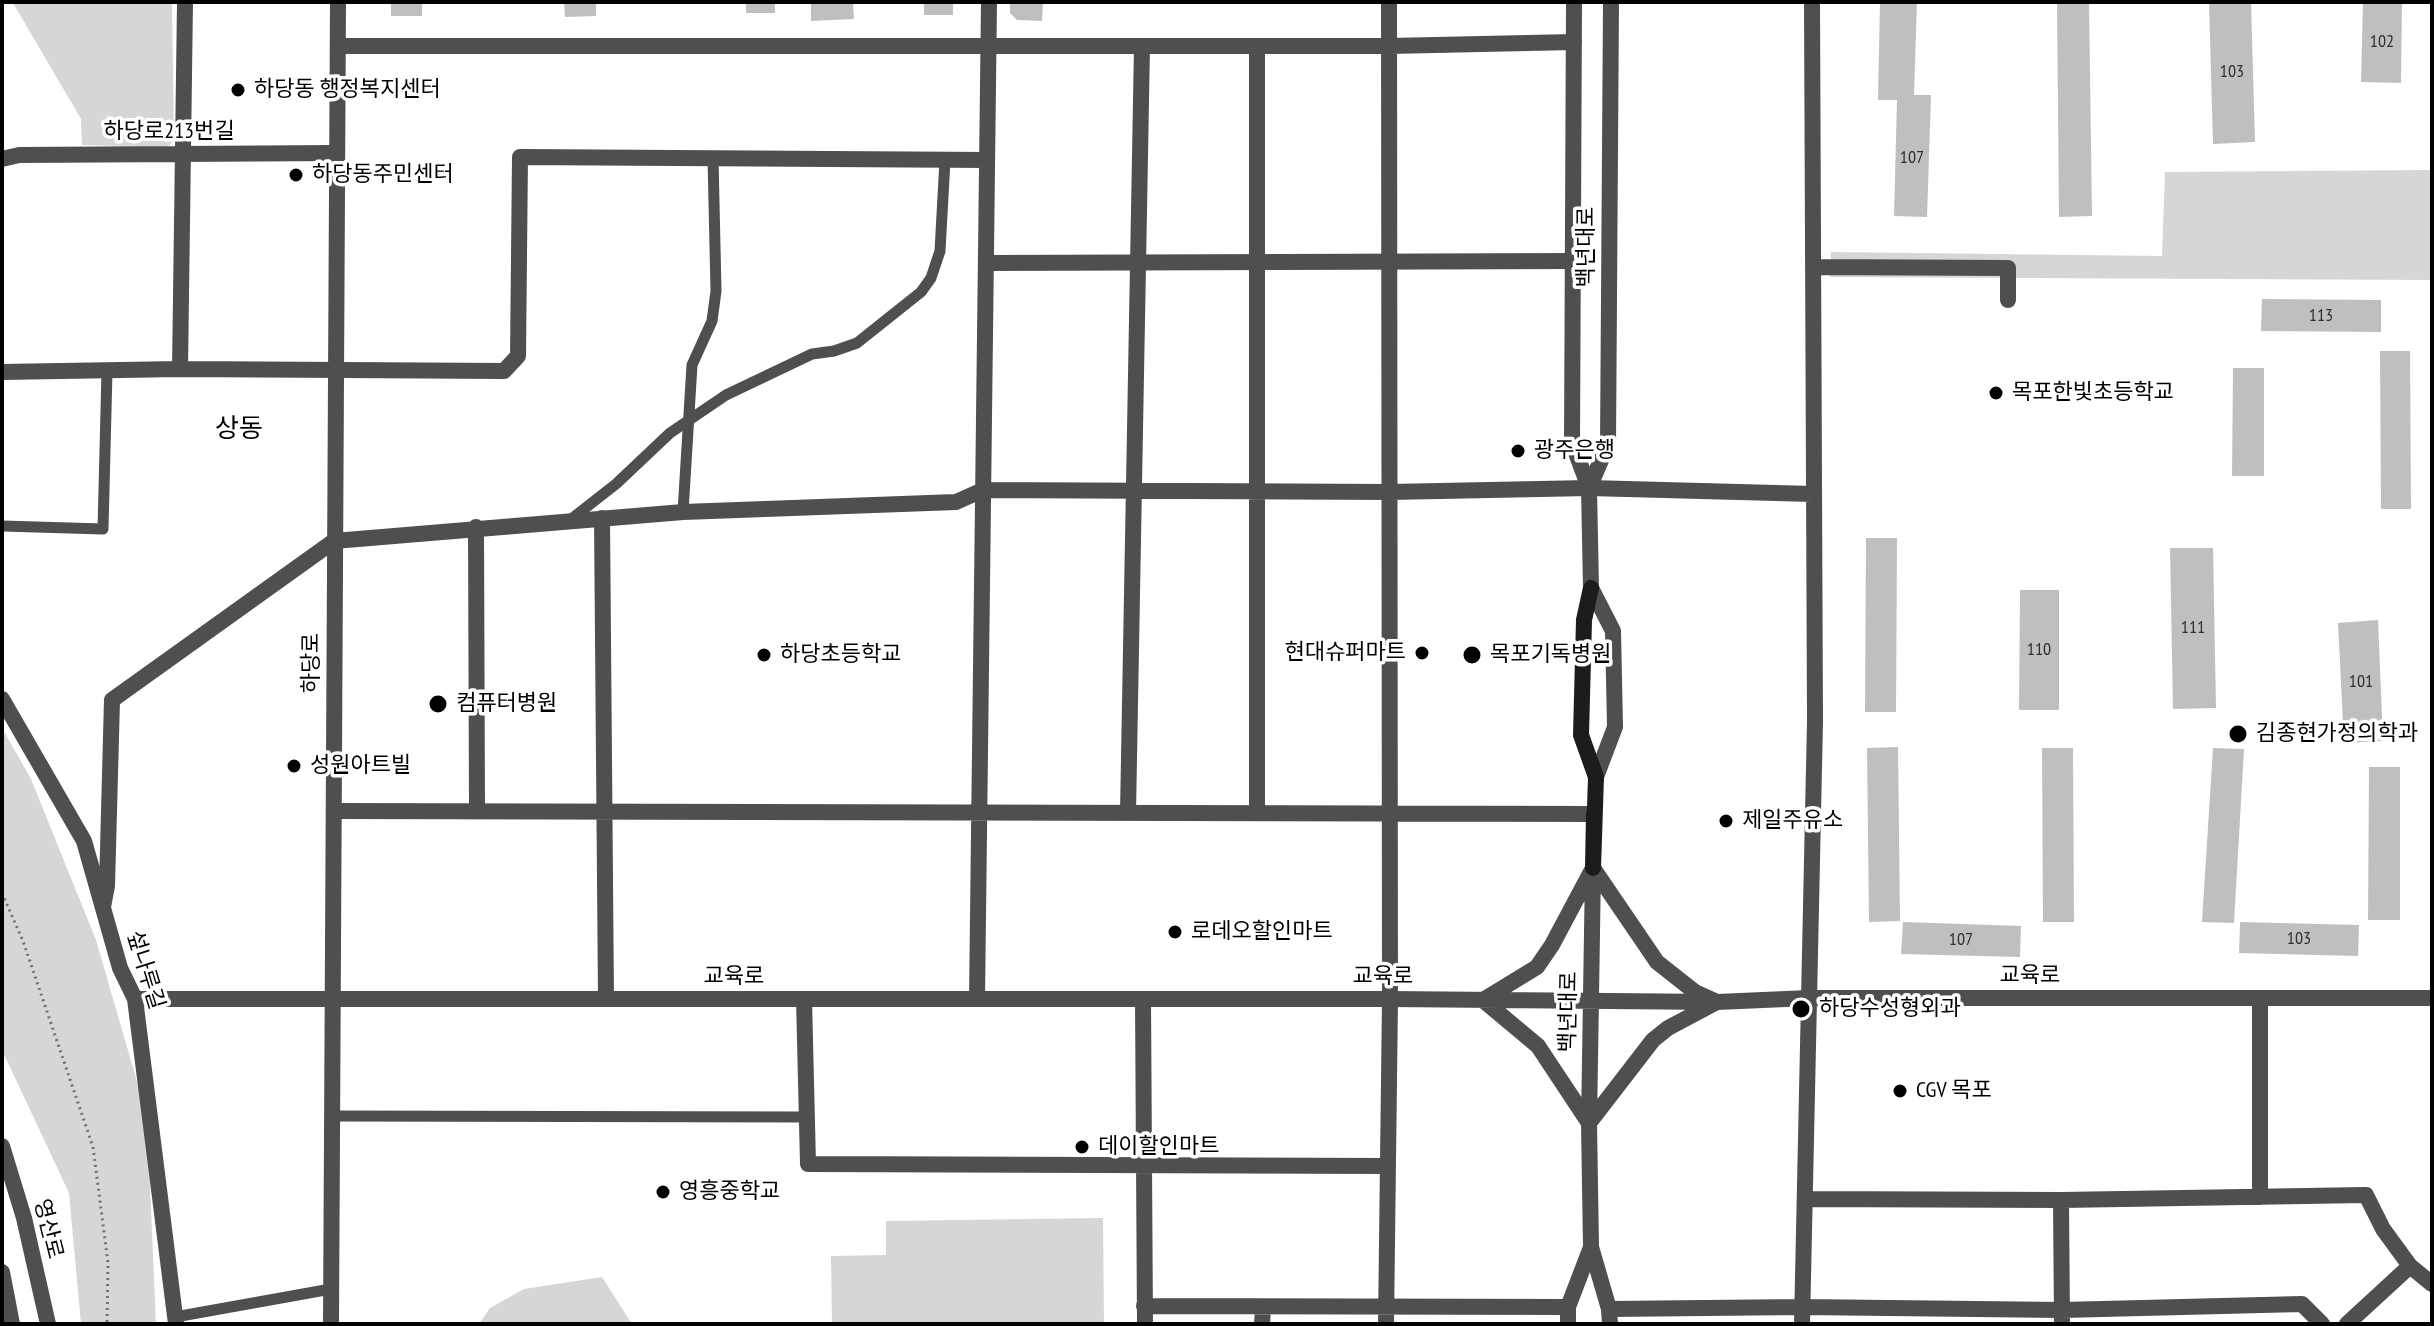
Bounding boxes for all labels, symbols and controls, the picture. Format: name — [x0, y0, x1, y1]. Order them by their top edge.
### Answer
house number: 102 — [2370, 31, 2394, 53]
house number: 103 — [2220, 61, 2244, 83]
place label: 하당동 행정복지센터 — [254, 77, 441, 103]
marker: 하당동 행정복지센터 — [229, 81, 247, 99]
street label: 하당로213번길 — [104, 119, 234, 145]
house number: 107 — [1900, 147, 1924, 169]
place label: 하당동주민센터 — [312, 162, 454, 188]
marker: 하당동주민센터 — [287, 166, 305, 184]
street label: 백년대로 — [1574, 207, 1600, 287]
house number: 113 — [2309, 305, 2333, 327]
place label: 목포한빛초등학교 — [2012, 380, 2174, 406]
marker: 목포한빛초등학교 — [1987, 384, 2005, 402]
district label: 상동 — [215, 414, 263, 446]
place label: 광주은행 — [1534, 438, 1615, 464]
marker: 광주은행 — [1509, 442, 1527, 460]
house number: 111 — [2181, 617, 2205, 639]
street label: 하당로 — [299, 633, 325, 693]
house number: 110 — [2027, 639, 2051, 661]
place label: 현대슈퍼마트 — [1285, 640, 1406, 666]
place label: 하당초등학교 — [780, 642, 901, 668]
place label: 목포기독병원 — [1490, 642, 1611, 668]
marker: 현대슈퍼마트 — [1413, 644, 1431, 662]
marker: 목포기독병원 — [1461, 644, 1483, 666]
marker: 하당초등학교 — [755, 646, 773, 664]
house number: 101 — [2349, 671, 2373, 693]
place label: 컴퓨터병원 — [456, 691, 557, 717]
marker: 컴퓨터병원 — [427, 693, 449, 715]
place label: 김종현가정의학과 — [2256, 721, 2418, 747]
marker: 김종현가정의학과 — [2227, 723, 2249, 745]
place label: 성원아트빌 — [310, 753, 411, 779]
marker: 성원아트빌 — [285, 757, 303, 775]
place label: 제일주유소 — [1742, 808, 1843, 834]
marker: 제일주유소 — [1717, 812, 1735, 830]
place label: 로데오할인마트 — [1191, 919, 1333, 945]
marker: 로데오할인마트 — [1166, 923, 1184, 941]
street label: 섶나루길 — [121, 927, 169, 1013]
house number: 103 — [2287, 928, 2311, 950]
house number: 107 — [1949, 929, 1973, 951]
street label: 교육로 — [2000, 963, 2060, 989]
street label: 교육로 — [704, 964, 764, 990]
street label: 교육로 — [1353, 964, 1413, 990]
street label: 백년대로 — [1555, 971, 1583, 1053]
place label: 하당수성형외과 — [1819, 996, 1961, 1022]
marker: 하당수성형외과 — [1790, 998, 1812, 1020]
place label: CGV 목포 — [1916, 1078, 1992, 1104]
marker: CGV 목포 — [1891, 1082, 1909, 1100]
place label: 데이할인마트 — [1098, 1134, 1219, 1160]
marker: 데이할인마트 — [1073, 1138, 1091, 1156]
place label: 영흥중학교 — [679, 1179, 780, 1205]
marker: 영흥중학교 — [654, 1183, 672, 1201]
street label: 영산로 — [28, 1196, 68, 1262]

